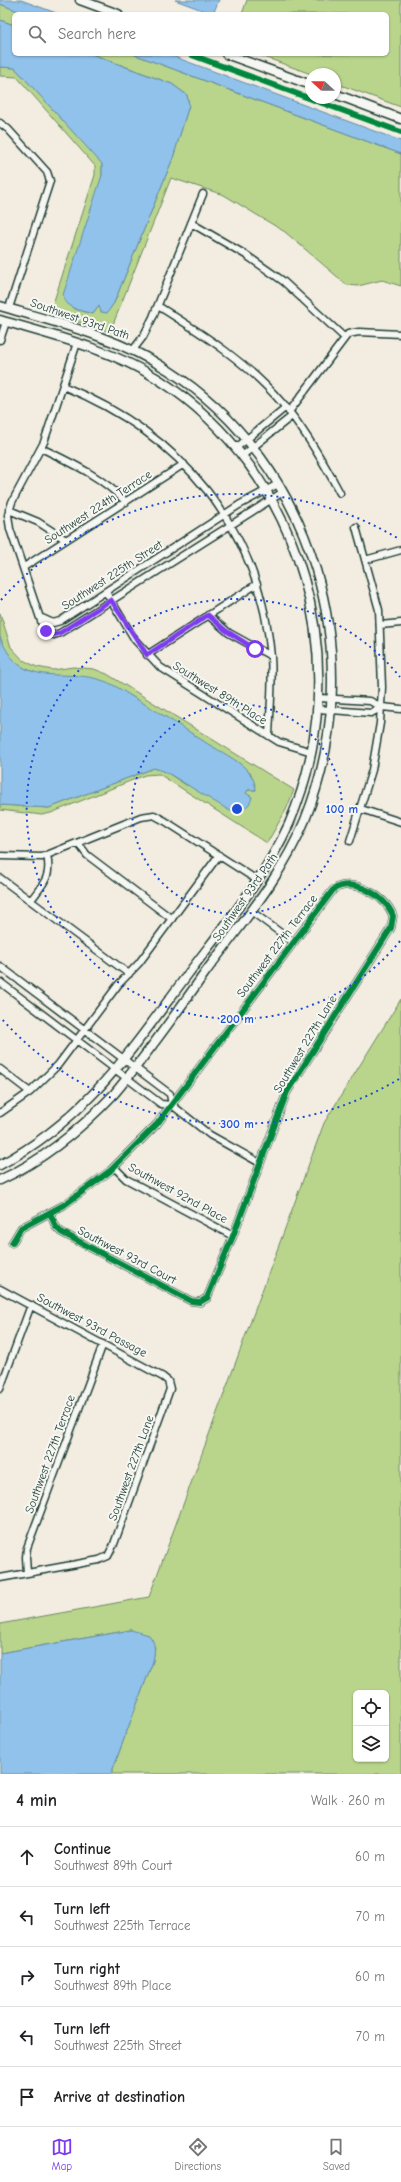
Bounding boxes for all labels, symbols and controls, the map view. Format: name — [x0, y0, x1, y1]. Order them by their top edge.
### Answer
search box — [12, 12, 389, 56]
icon: search — [26, 23, 48, 45]
text: Search here — [58, 25, 136, 43]
north arrow — [305, 68, 341, 104]
street label: Southwest 93rd Path — [29, 295, 131, 343]
street label: Southwest 224th Terrace — [42, 467, 154, 547]
street label: Southwest 225th Street — [59, 537, 165, 613]
route end — [37, 622, 55, 640]
route start — [246, 640, 264, 658]
street label: Southwest 89th Place — [170, 658, 270, 728]
centre of rings — [230, 802, 244, 816]
text: 100 m — [326, 802, 358, 816]
street label: Southwest 93rd Path — [209, 850, 281, 944]
street label: Southwest 227th Terrace — [234, 892, 320, 1000]
street label: Southwest 227th Lane — [270, 993, 340, 1095]
text: 200 m — [220, 1012, 254, 1026]
text: 300 m — [220, 1117, 254, 1131]
street label: Southwest 92nd Place — [126, 1160, 230, 1226]
street label: Southwest 93rd Court — [75, 1223, 179, 1287]
street label: Southwest 93rd Passage — [35, 1290, 149, 1360]
street label: Southwest 227th Terrace — [22, 1393, 78, 1515]
street label: Southwest 227th Lane — [105, 1413, 157, 1523]
map controls — [353, 1690, 389, 1762]
button: locate — [353, 1690, 389, 1726]
button: layers — [353, 1726, 389, 1762]
text: 4 min — [16, 1791, 57, 1810]
text: Walk · 260 m — [311, 1793, 385, 1808]
text: Continue — [54, 1840, 111, 1858]
icon: ahead — [16, 1846, 38, 1868]
text: 60 m — [355, 1849, 385, 1864]
text: Southwest 89th Court — [54, 1858, 172, 1873]
text: Turn left — [54, 1900, 110, 1918]
icon: left — [16, 1906, 38, 1928]
text: 70 m — [356, 1909, 385, 1924]
text: Southwest 225th Terrace — [54, 1918, 190, 1933]
text: Turn right — [54, 1960, 120, 1978]
icon: right — [16, 1966, 38, 1988]
text: 60 m — [355, 1969, 385, 1984]
text: Southwest 89th Place — [54, 1978, 171, 1993]
text: Turn left — [54, 2020, 110, 2038]
icon: left — [16, 2026, 38, 2048]
text: 70 m — [356, 2029, 385, 2044]
text: Southwest 225th Street — [54, 2038, 181, 2053]
icon: arrive — [16, 2086, 38, 2108]
text: Arrive at destination — [54, 2088, 185, 2106]
tab: Map — [51, 2136, 73, 2173]
tab: Directions — [175, 2136, 221, 2173]
tab: Saved — [323, 2136, 350, 2173]

